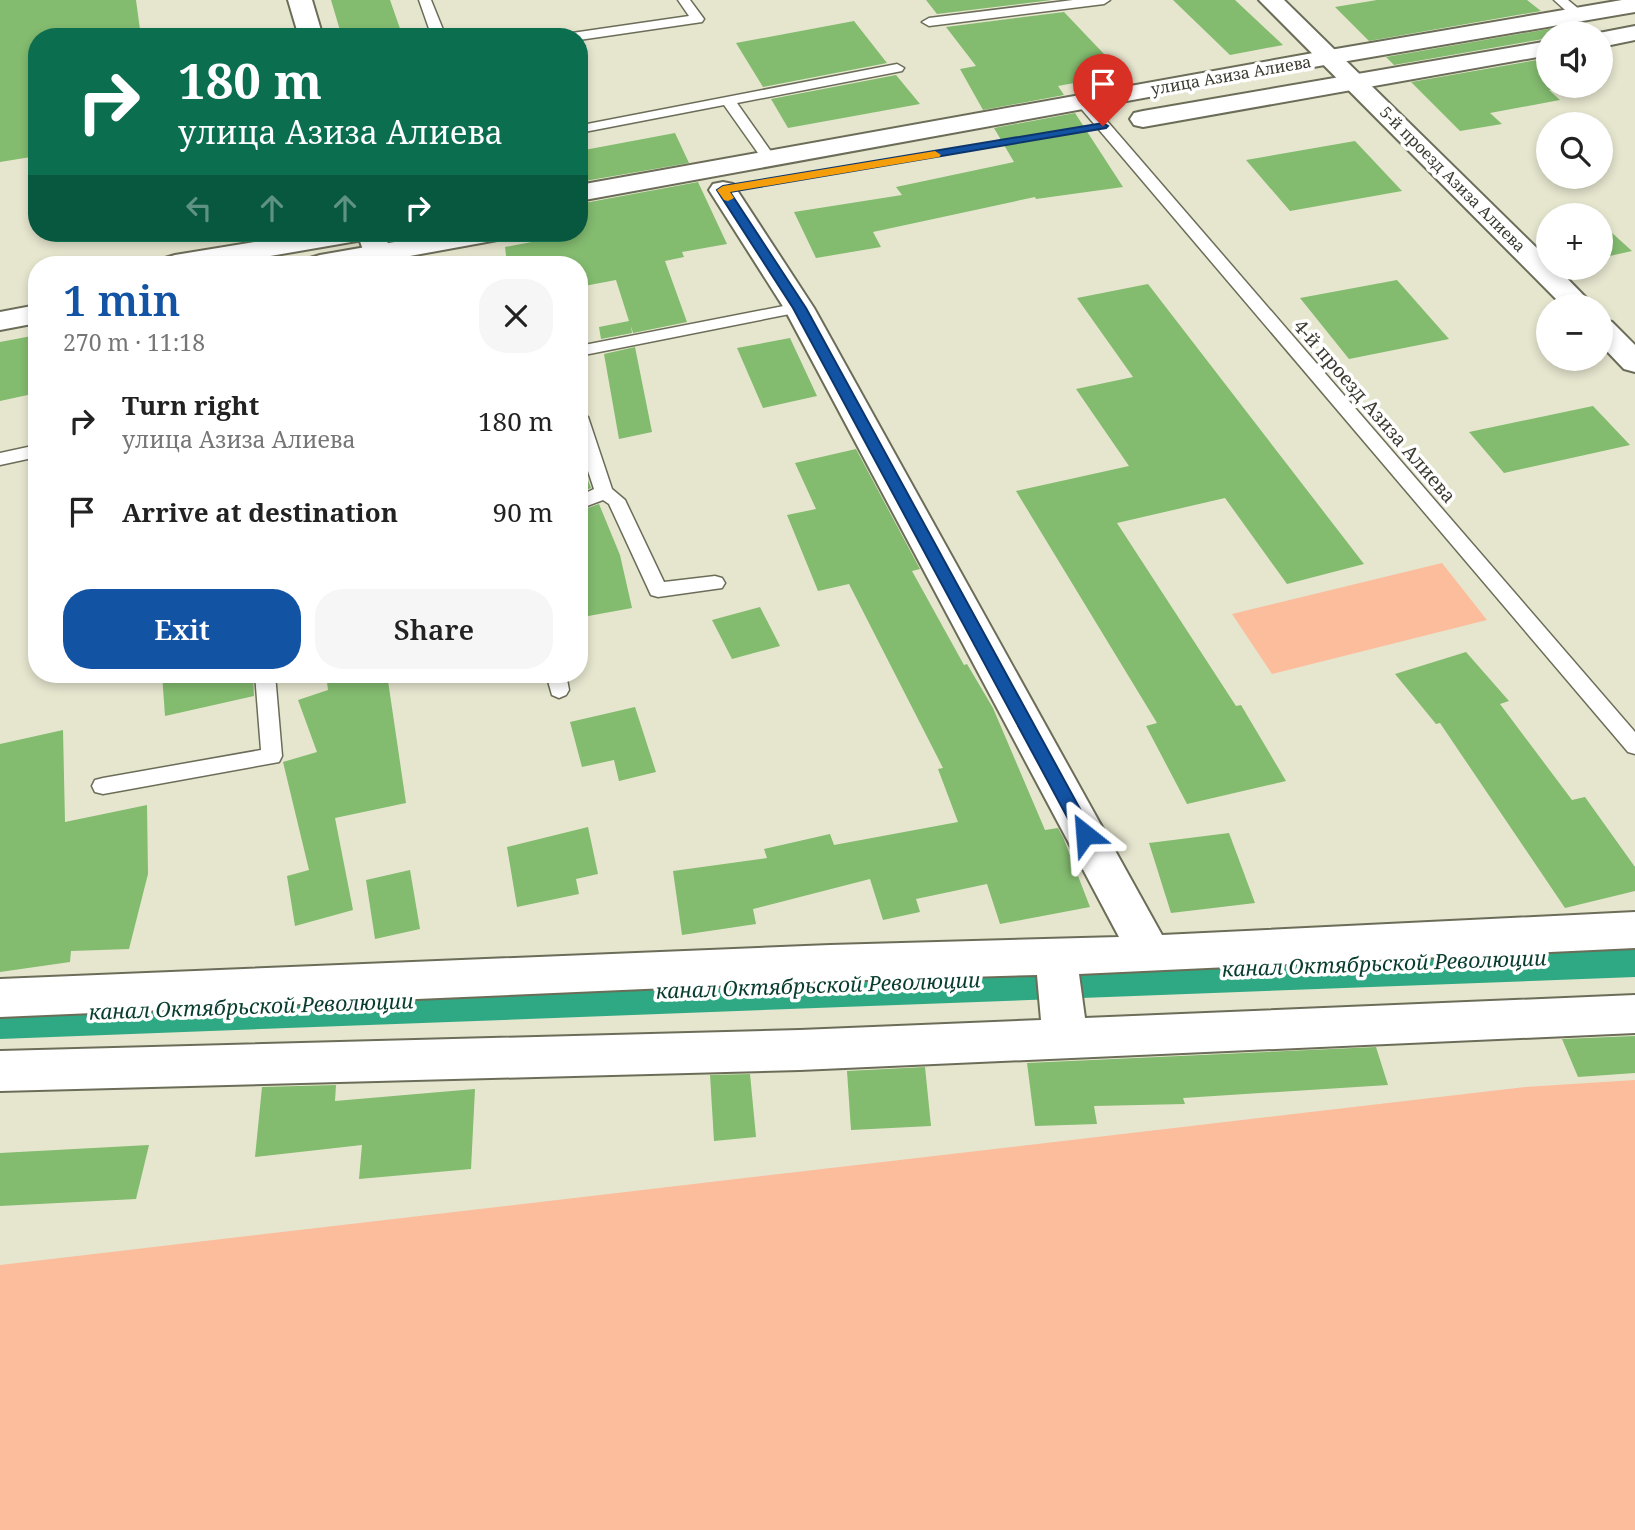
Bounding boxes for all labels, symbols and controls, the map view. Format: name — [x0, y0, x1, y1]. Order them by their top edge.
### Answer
map controls — [1536, 21, 1613, 371]
button: sound — [1536, 21, 1613, 98]
text: 180 m — [178, 47, 322, 113]
street label: улица Азиза Алиева — [1149, 50, 1313, 100]
pin — [1073, 54, 1133, 126]
icon: right — [63, 56, 154, 147]
icon: arrive — [1084, 65, 1122, 103]
street label: 5-й проезд Азиза Алиева — [1375, 101, 1531, 257]
text: улица Азиза Алиева — [178, 110, 503, 153]
button: search — [1536, 112, 1613, 189]
icon: left — [180, 189, 218, 227]
icon: ahead — [253, 189, 291, 227]
icon: ahead — [326, 189, 364, 227]
icon: right — [399, 189, 437, 227]
button: + — [1536, 203, 1613, 280]
text: 1 min — [63, 271, 180, 328]
button: close — [479, 279, 553, 353]
button: − — [1536, 294, 1613, 371]
street label: 4-й проезд Азиза Алиева — [1288, 314, 1462, 508]
text: 270 m · 11:18 — [63, 326, 205, 358]
text: Turn right — [122, 387, 259, 423]
icon: right — [63, 402, 101, 440]
text: 180 m — [478, 403, 553, 439]
text: улица Азиза Алиева — [122, 423, 356, 455]
icon: arrive — [63, 493, 101, 531]
text: Arrive at destination — [122, 494, 398, 530]
text: 90 m — [493, 494, 553, 530]
button: Exit — [63, 589, 301, 669]
button: Share — [315, 589, 553, 669]
position arrow — [1048, 797, 1122, 871]
water label: канал Октябрьской Революции — [1221, 943, 1547, 983]
water label: канал Октябрьской Революции — [655, 965, 981, 1005]
water label: канал Октябрьской Революции — [88, 986, 414, 1026]

